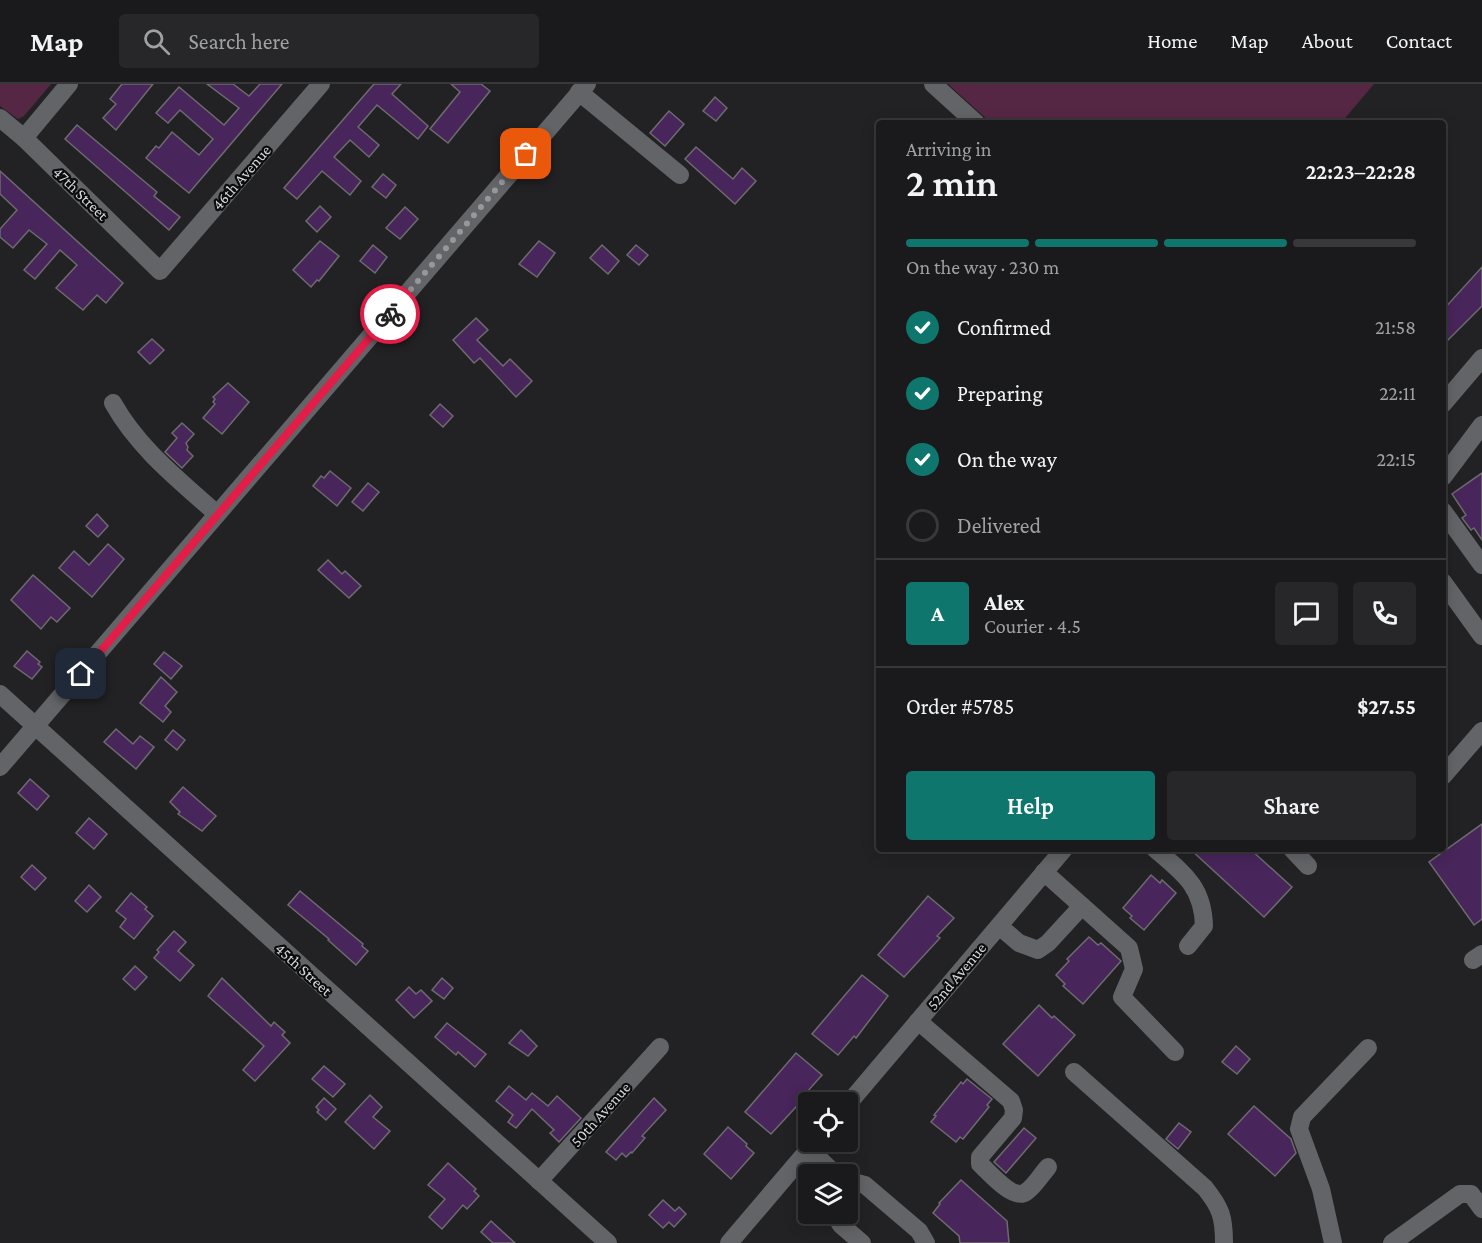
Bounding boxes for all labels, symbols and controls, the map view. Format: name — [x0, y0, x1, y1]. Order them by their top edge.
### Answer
search box — [119, 14, 539, 68]
icon: search — [140, 25, 173, 58]
text: Map — [30, 26, 83, 57]
text: Search here — [188, 29, 289, 54]
text: Home — [1147, 29, 1197, 53]
text: Map — [1230, 29, 1269, 53]
text: About — [1302, 29, 1353, 53]
text: Contact — [1386, 29, 1452, 53]
pin — [500, 128, 551, 179]
icon: bag — [509, 137, 542, 170]
text: Arriving in — [906, 138, 991, 160]
street label: 46th Avenue — [209, 141, 274, 213]
text: 22:23–22:28 — [1306, 159, 1416, 184]
text: 2 min — [906, 161, 998, 204]
street label: 47th Street — [50, 163, 112, 224]
text: On the way · 230 m — [906, 256, 1059, 278]
courier — [360, 284, 420, 344]
icon: bike — [374, 298, 407, 331]
icon: check — [906, 311, 939, 344]
text: Confirmed — [957, 315, 1051, 340]
text: 21:58 — [1375, 316, 1416, 338]
icon: check — [906, 377, 939, 410]
text: Preparing — [957, 381, 1043, 406]
text: 22:11 — [1379, 382, 1416, 404]
icon: check — [906, 443, 939, 476]
text: On the way — [957, 447, 1057, 472]
text: 22:15 — [1376, 448, 1416, 470]
text: Delivered — [957, 513, 1041, 538]
button: chat — [1275, 582, 1338, 645]
button: phone — [1353, 582, 1416, 645]
text: Alex — [984, 590, 1025, 615]
text: A — [931, 601, 944, 626]
text: Courier · 4.5 — [984, 615, 1081, 637]
pin — [55, 648, 106, 699]
icon: home — [64, 657, 97, 690]
text: Order #5785 — [906, 694, 1014, 719]
text: $27.55 — [1357, 694, 1416, 719]
button: Help — [906, 771, 1155, 840]
button: Share — [1167, 771, 1416, 840]
street label: 52nd Avenue — [924, 939, 989, 1013]
street label: 45th Street — [272, 940, 336, 1000]
street label: 50th Avenue — [567, 1079, 634, 1150]
map controls — [798, 1092, 858, 1224]
button: locate — [798, 1092, 858, 1152]
button: layers — [798, 1164, 858, 1224]

